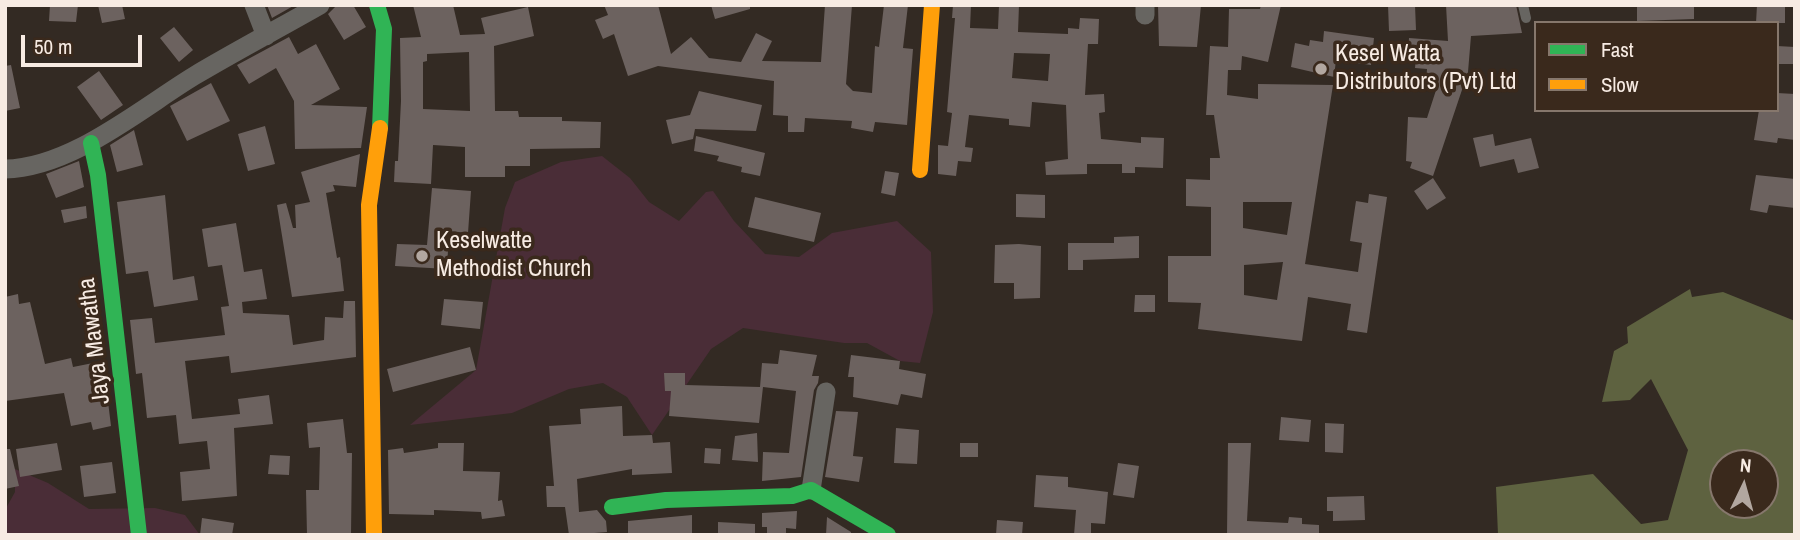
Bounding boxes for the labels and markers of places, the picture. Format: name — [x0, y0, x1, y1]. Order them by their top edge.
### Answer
place label: Kesel Watta Distributors (Pvt) Ltd — [1335, 41, 1517, 97]
marker: Kesel Watta Distributors (Pvt) Ltd — [1313, 61, 1329, 77]
place label: Keselwatte Methodist Church — [436, 228, 591, 284]
marker: Keselwatte Methodist Church — [414, 248, 430, 264]

